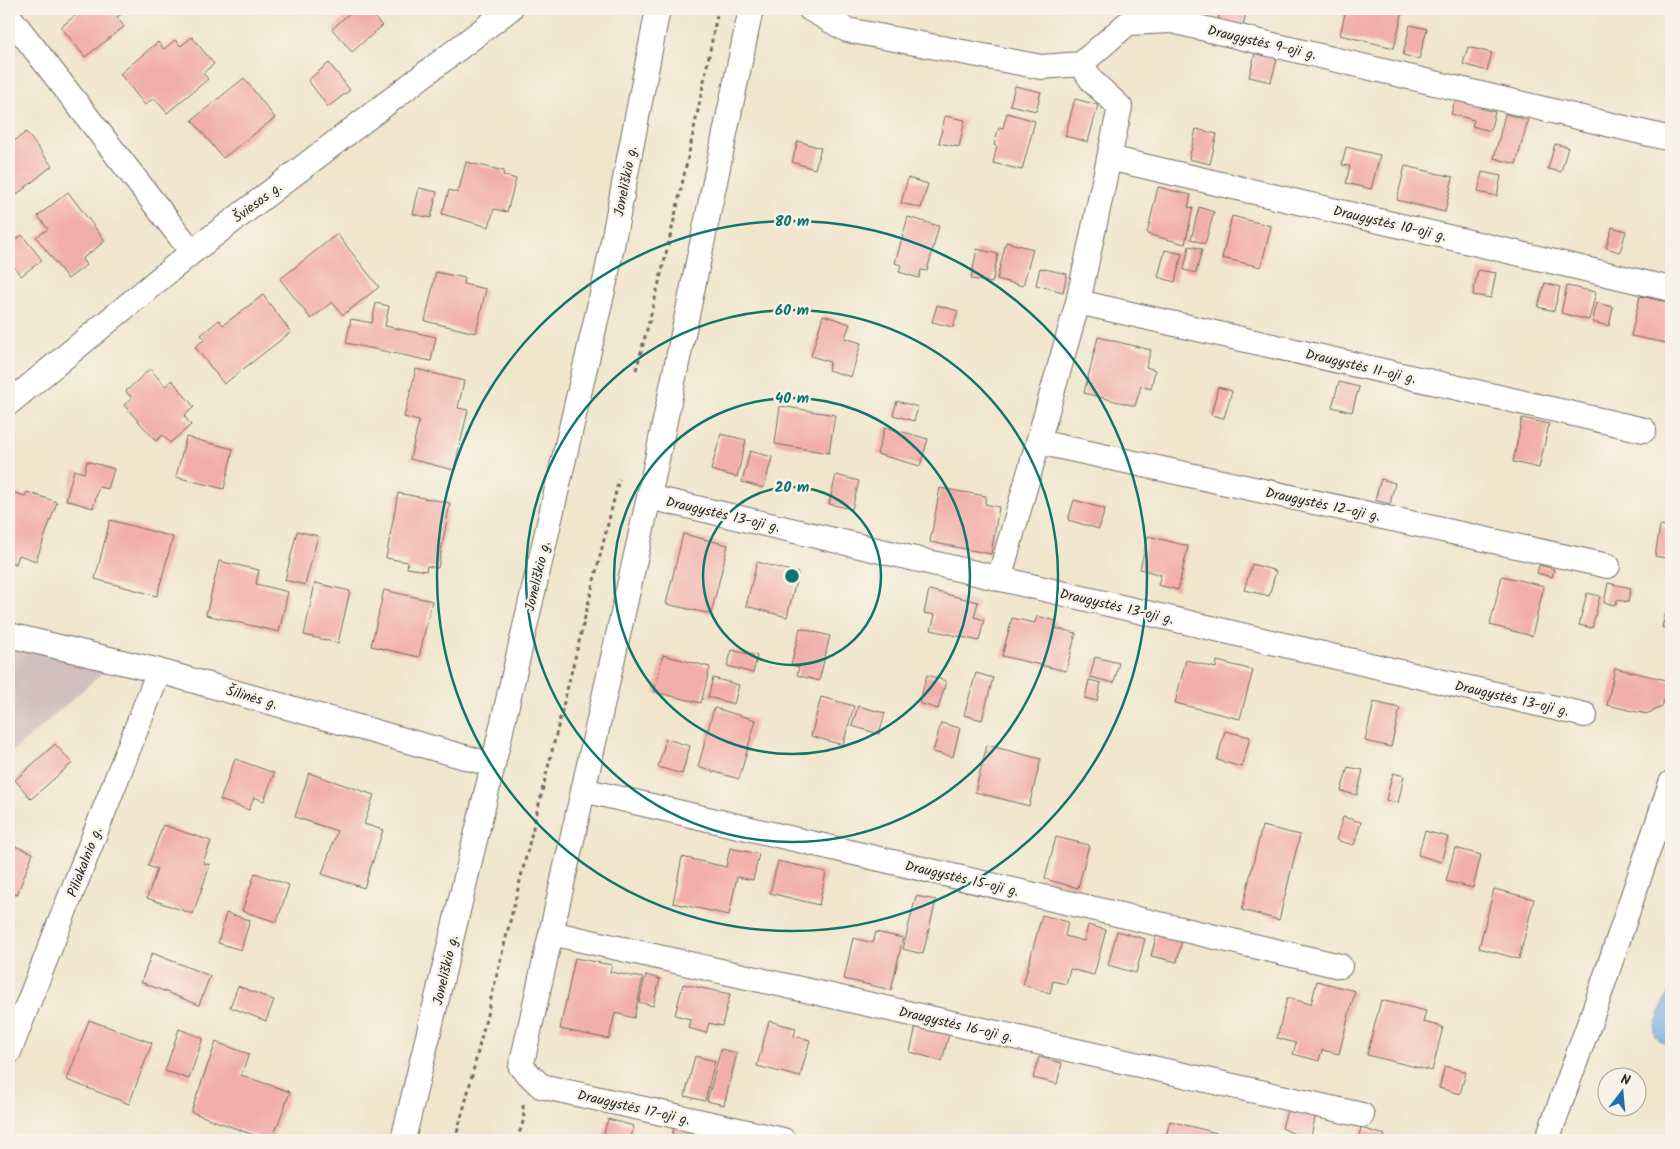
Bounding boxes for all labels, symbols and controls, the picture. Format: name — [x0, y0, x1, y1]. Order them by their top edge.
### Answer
street label: Draugystės 9-oji g. — [1205, 20, 1318, 66]
street label: Joneliškio g. — [608, 144, 644, 218]
street label: Šviesos g. — [228, 177, 287, 229]
street label: Draugystės 10-oji g. — [1331, 200, 1449, 248]
text: 80 m — [775, 210, 809, 234]
text: 60 m — [775, 299, 809, 323]
street label: Draugystės 11-oji g. — [1303, 344, 1418, 390]
text: 40 m — [775, 387, 809, 411]
text: 20 m — [775, 476, 809, 500]
street label: Draugystės 12-oji g. — [1263, 482, 1382, 528]
street label: Draugystės 13-oji g. — [663, 491, 782, 539]
street label: Joneliškio g. — [519, 539, 557, 613]
centre of rings — [783, 567, 801, 585]
street label: Draugystės 13-oji g. — [1057, 583, 1176, 631]
street label: Draugystės 13-oji g. — [1452, 675, 1571, 723]
street label: Šilinės g. — [223, 680, 280, 716]
street label: Piliakalnio g. — [61, 824, 108, 901]
street label: Draugystės 15-oji g. — [903, 855, 1021, 903]
street label: Joneliškio g. — [427, 933, 465, 1007]
street label: Draugystės 16-oji g. — [896, 1001, 1015, 1049]
north arrow — [1598, 1066, 1648, 1116]
text: N — [1618, 1069, 1633, 1092]
street label: Draugystės 17-oji g. — [575, 1084, 692, 1132]

